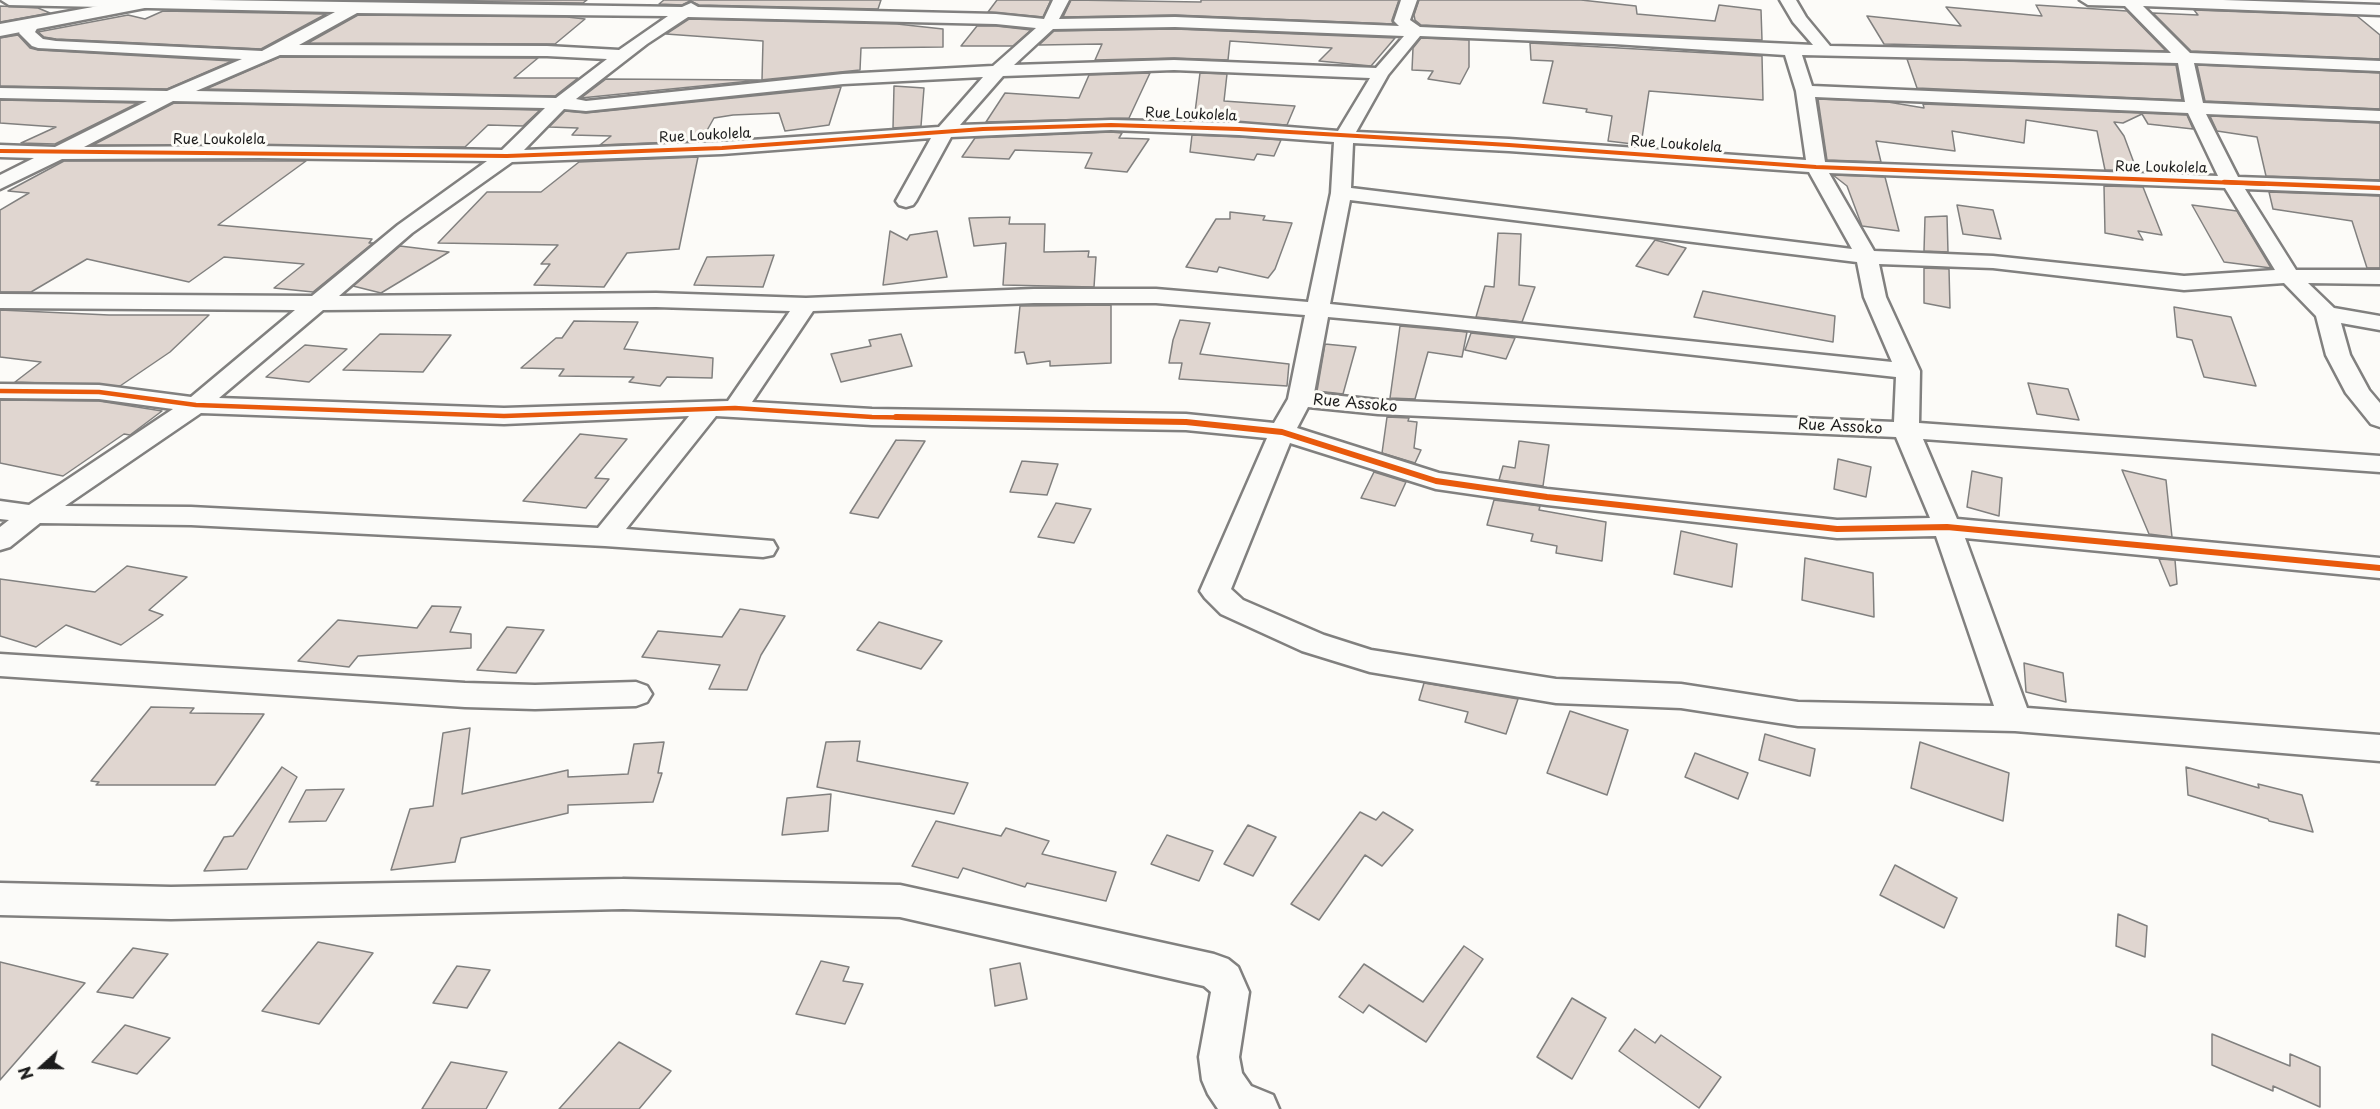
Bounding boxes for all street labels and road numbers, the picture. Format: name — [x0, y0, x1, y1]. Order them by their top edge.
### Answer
street label: Rue Loukolela — [1145, 105, 1237, 125]
street label: Rue Loukolela — [658, 125, 752, 147]
street label: Rue Loukolela — [173, 132, 265, 148]
street label: Rue Loukolela — [1629, 133, 1723, 157]
street label: Rue Loukolela — [2115, 159, 2207, 177]
street label: Rue Assoko — [1312, 391, 1398, 417]
street label: Rue Assoko — [1797, 416, 1883, 438]

